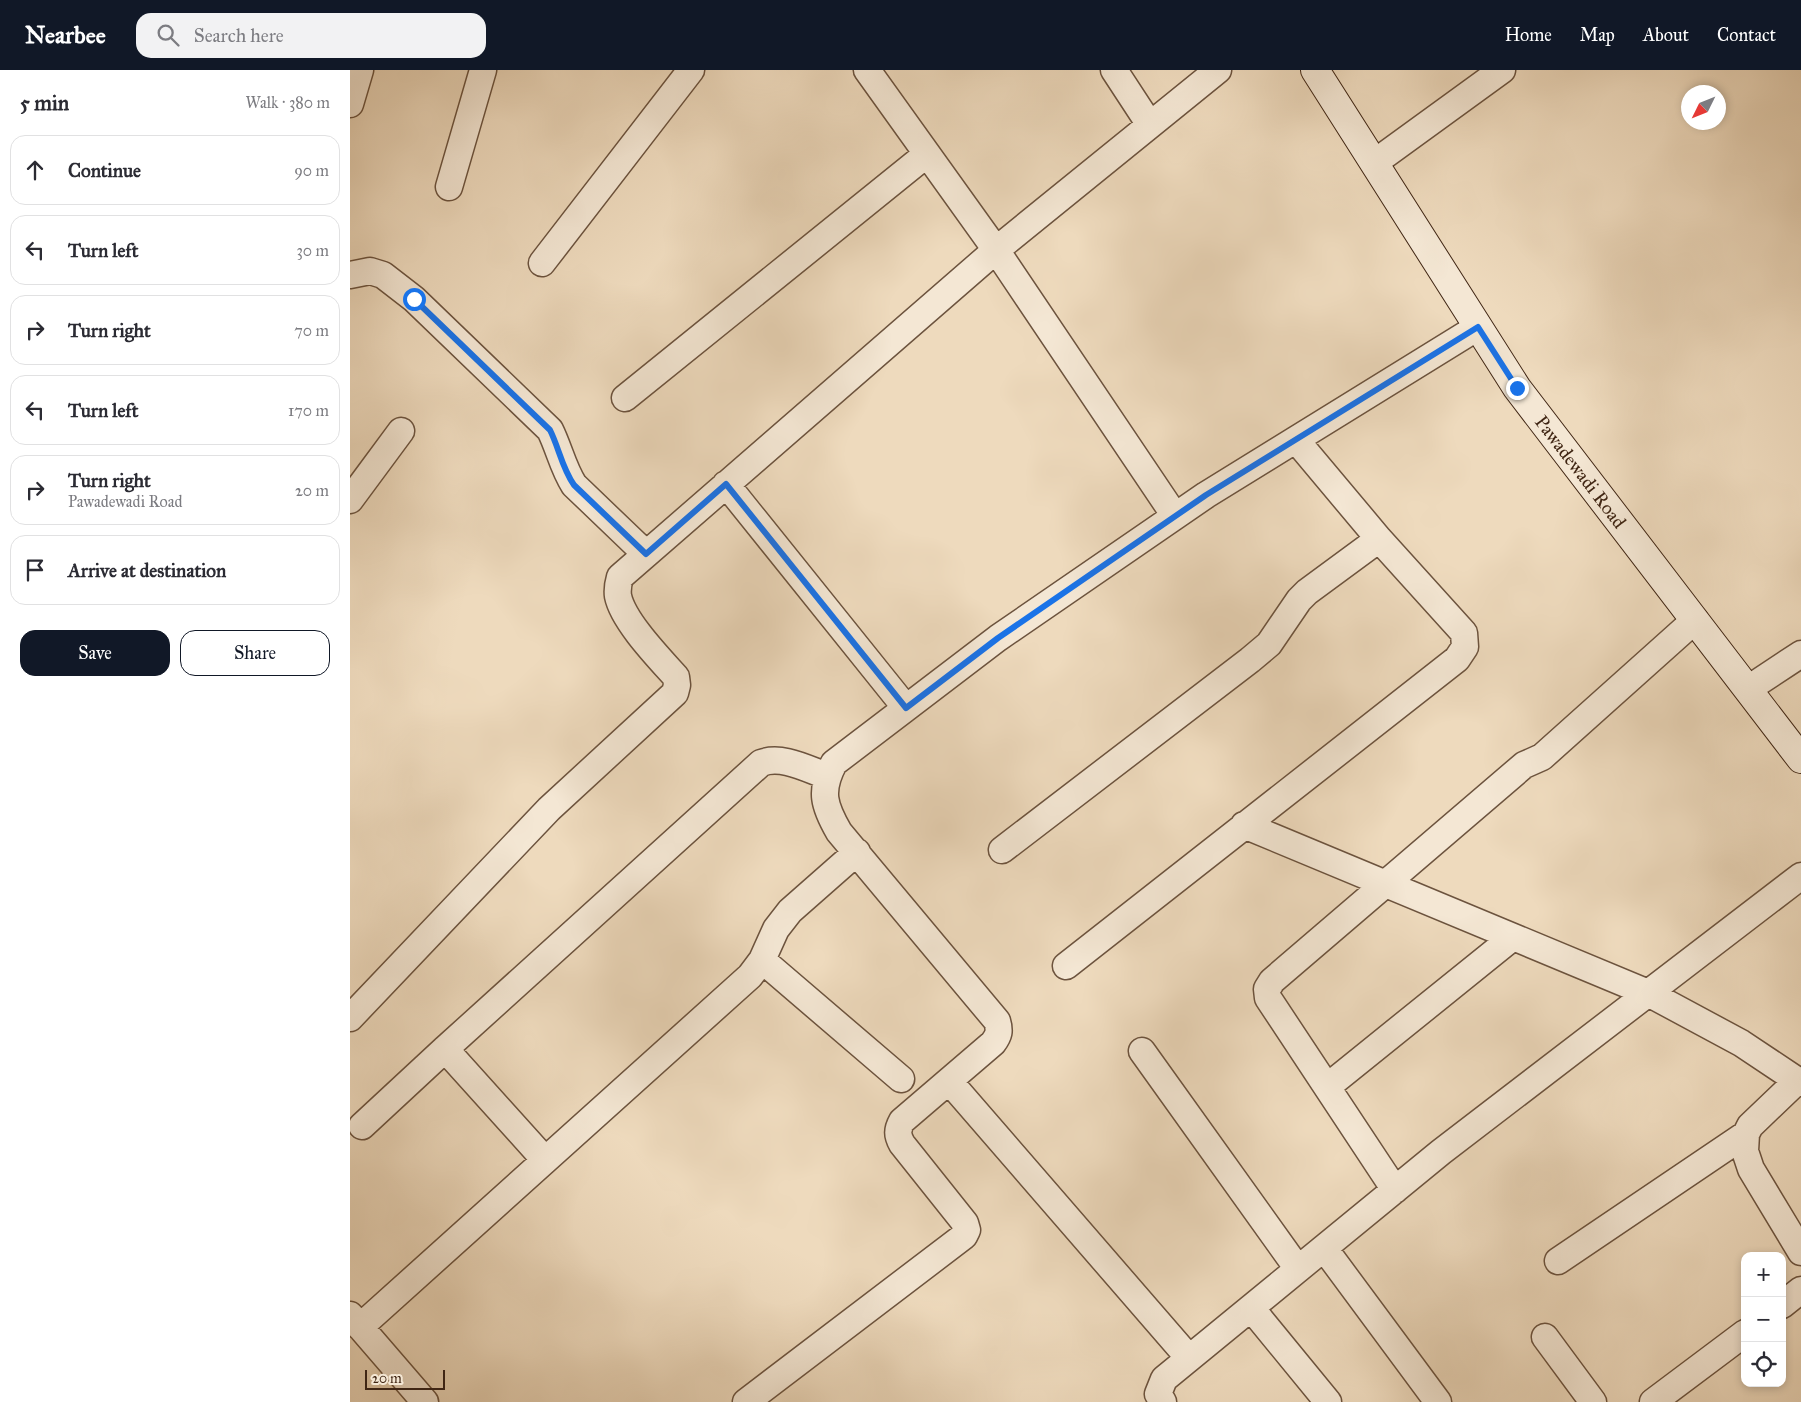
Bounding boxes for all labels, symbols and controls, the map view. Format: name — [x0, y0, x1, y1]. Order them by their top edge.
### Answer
search box — [136, 13, 486, 58]
text: Nearbee — [25, 20, 106, 50]
icon: search — [154, 21, 182, 49]
text: Search here — [194, 24, 284, 47]
text: Home — [1505, 24, 1552, 46]
text: Map — [1580, 24, 1615, 46]
text: About — [1643, 24, 1689, 46]
text: Contact — [1717, 24, 1776, 46]
north arrow — [1681, 85, 1726, 130]
text: 5 min — [20, 90, 69, 116]
text: Walk · 380 m — [246, 93, 330, 112]
icon: ahead — [21, 156, 49, 184]
text: Continue — [68, 159, 141, 182]
text: 90 m — [294, 161, 329, 180]
icon: left — [21, 236, 49, 264]
text: Turn left — [68, 239, 138, 262]
text: 30 m — [296, 241, 329, 260]
route start — [403, 288, 426, 311]
icon: right — [21, 316, 49, 344]
text: Turn right — [68, 319, 151, 342]
text: 70 m — [294, 321, 329, 340]
route end — [1506, 377, 1529, 400]
icon: left — [21, 396, 49, 424]
text: Turn left — [68, 399, 138, 422]
text: 170 m — [288, 401, 329, 420]
street label: Pawadewadi Road — [1530, 411, 1631, 533]
text: Turn right — [68, 469, 151, 492]
icon: right — [21, 476, 49, 504]
text: 20 m — [295, 481, 329, 500]
text: Pawadewadi Road — [68, 492, 183, 511]
icon: arrive — [21, 556, 49, 584]
text: Arrive at destination — [68, 559, 226, 582]
button: Save — [20, 630, 170, 676]
button: Share — [180, 630, 330, 676]
map controls — [1741, 1252, 1786, 1387]
button: + — [1741, 1252, 1786, 1297]
button: − — [1741, 1297, 1786, 1342]
button: locate — [1741, 1342, 1786, 1387]
scale bar — [365, 1367, 445, 1390]
text: 20 m — [372, 1370, 402, 1387]

